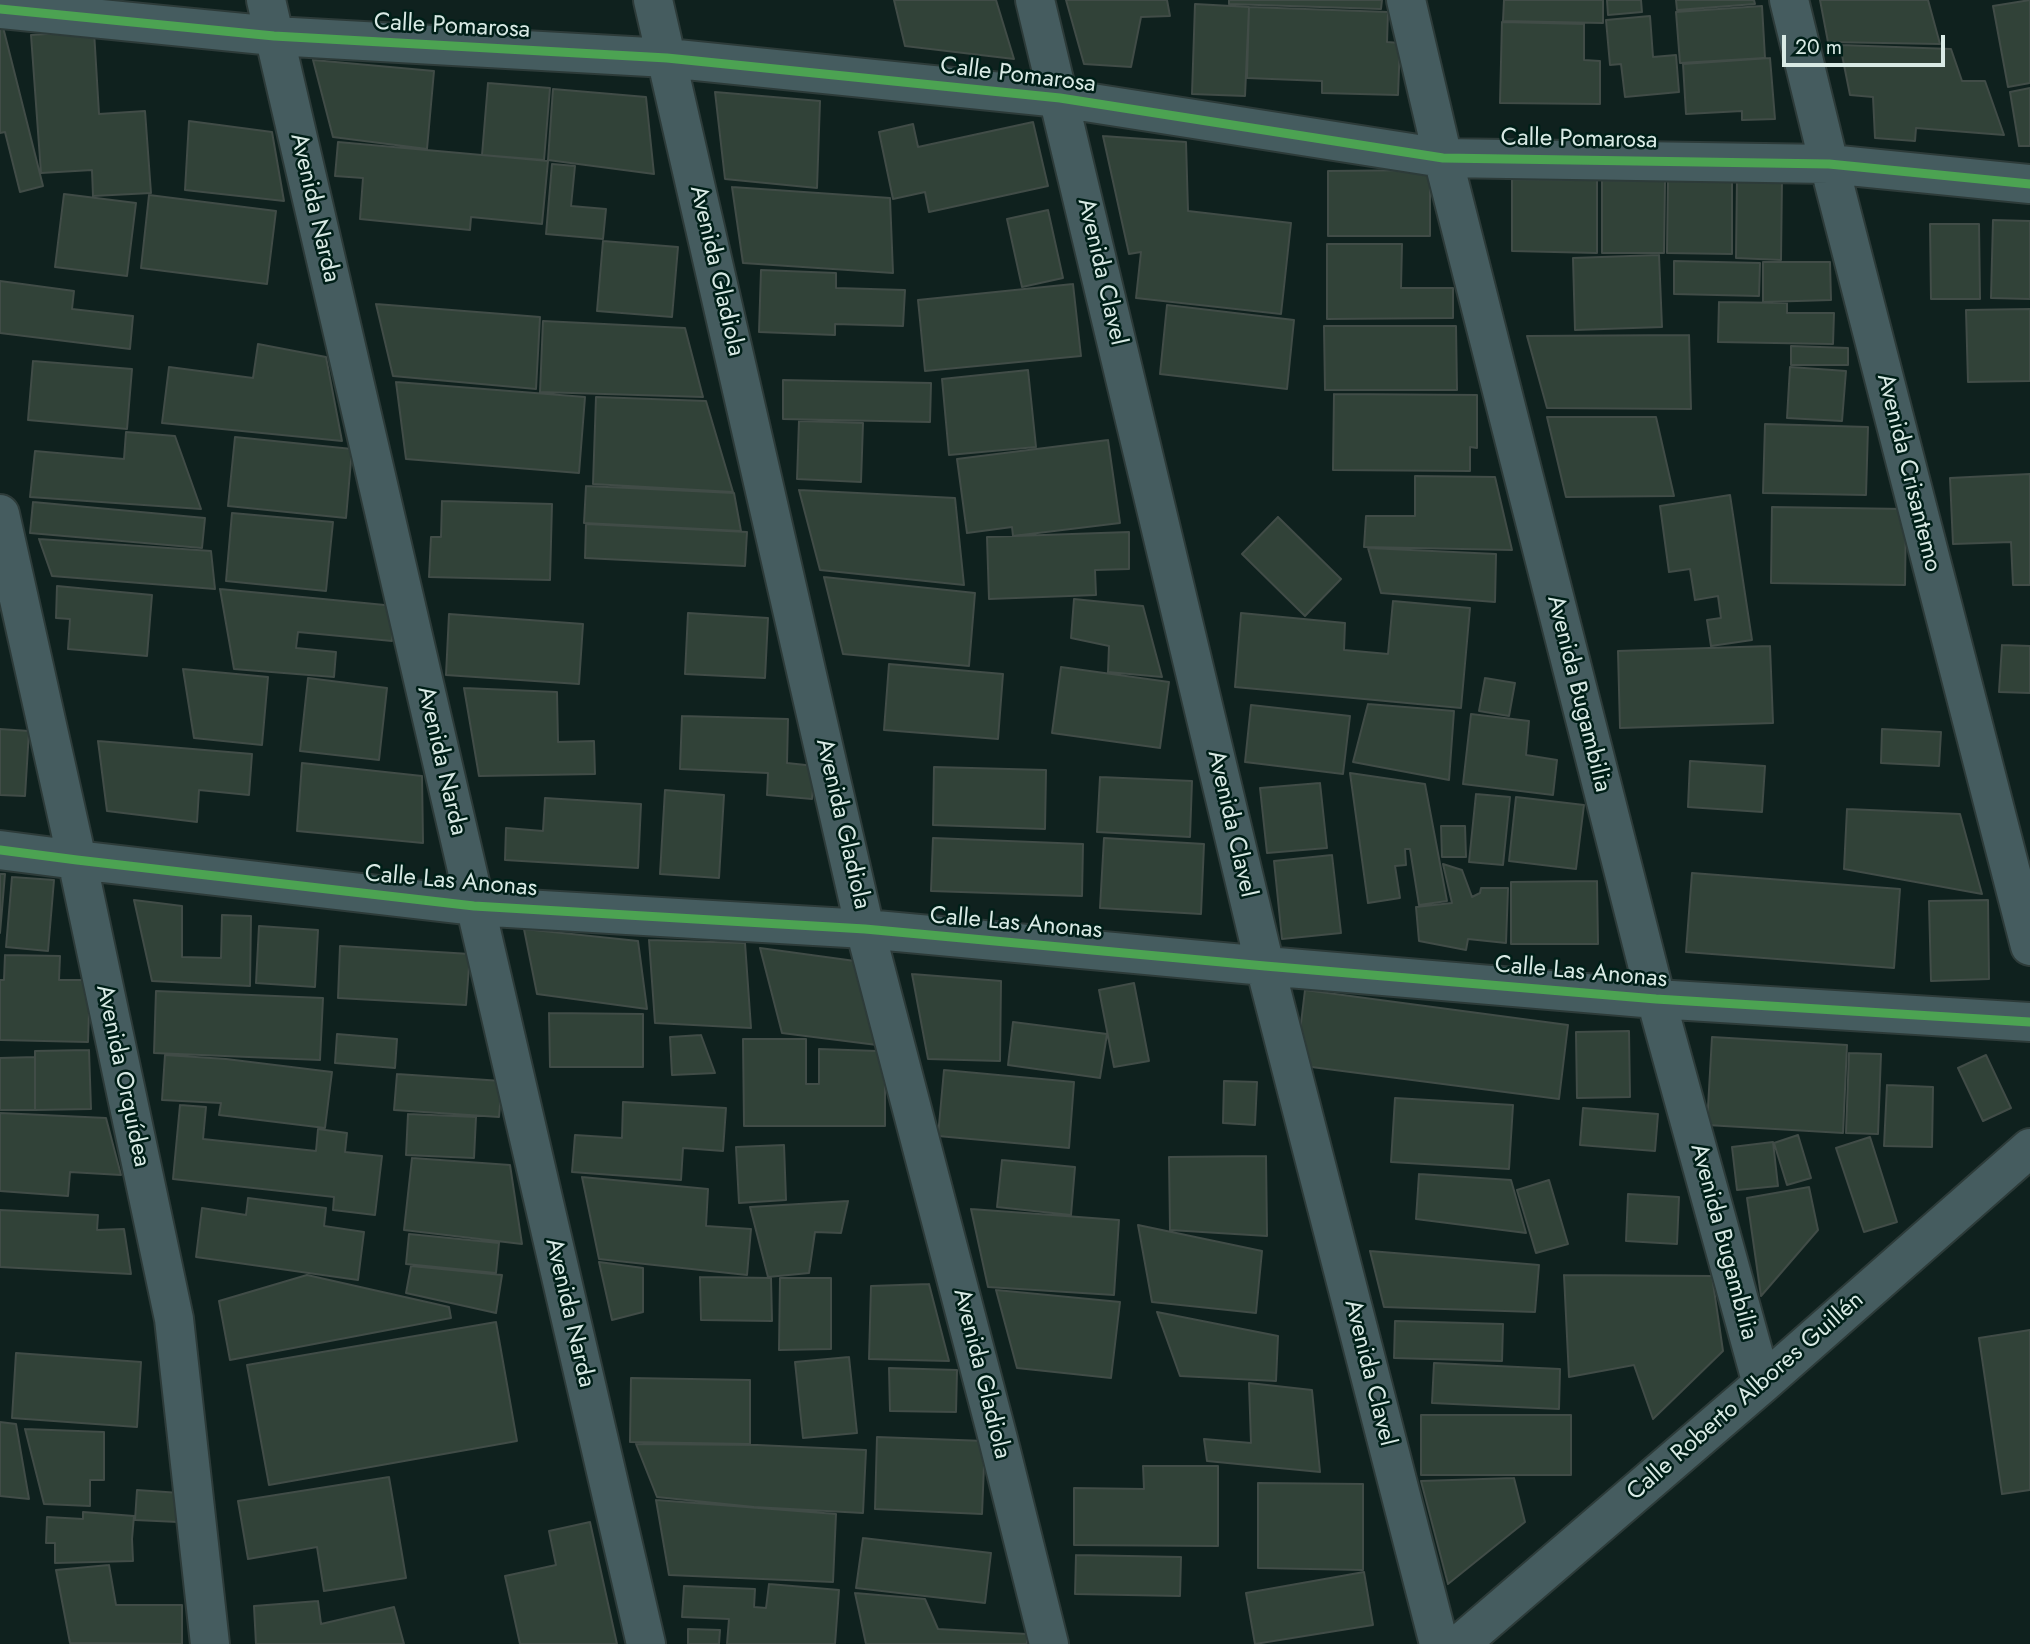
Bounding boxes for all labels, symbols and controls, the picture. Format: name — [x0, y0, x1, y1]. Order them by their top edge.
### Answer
street label: Calle Pomarosa — [373, 9, 531, 45]
scale bar — [1785, 21, 1948, 65]
text: 20 m — [1795, 32, 1842, 62]
street label: Calle Pomarosa — [939, 52, 1097, 100]
street label: Calle Pomarosa — [1500, 124, 1658, 156]
street label: Avenida Narda — [283, 131, 345, 285]
street label: Avenida Gladiola — [682, 183, 750, 359]
street label: Avenida Clavel — [1070, 196, 1132, 348]
street label: Avenida Crisantemo — [1869, 371, 1947, 575]
street label: Avenida Bugambilia — [1540, 593, 1616, 795]
street label: Avenida Narda — [410, 684, 472, 838]
street label: Avenida Gladiola — [808, 736, 876, 912]
street label: Avenida Clavel — [1200, 748, 1262, 900]
street label: Calle Las Anonas — [363, 860, 539, 904]
street label: Calle Las Anonas — [928, 902, 1104, 946]
street label: Calle Las Anonas — [1493, 951, 1669, 995]
street label: Avenida Orquídea — [89, 982, 155, 1170]
street label: Avenida Bugambilia — [1683, 1141, 1763, 1343]
street label: Avenida Narda — [538, 1236, 600, 1390]
street label: Avenida Gladiola — [946, 1286, 1016, 1462]
street label: Calle Roberto Albores Guillén — [1622, 1286, 1870, 1508]
street label: Avenida Clavel — [1337, 1297, 1401, 1449]

